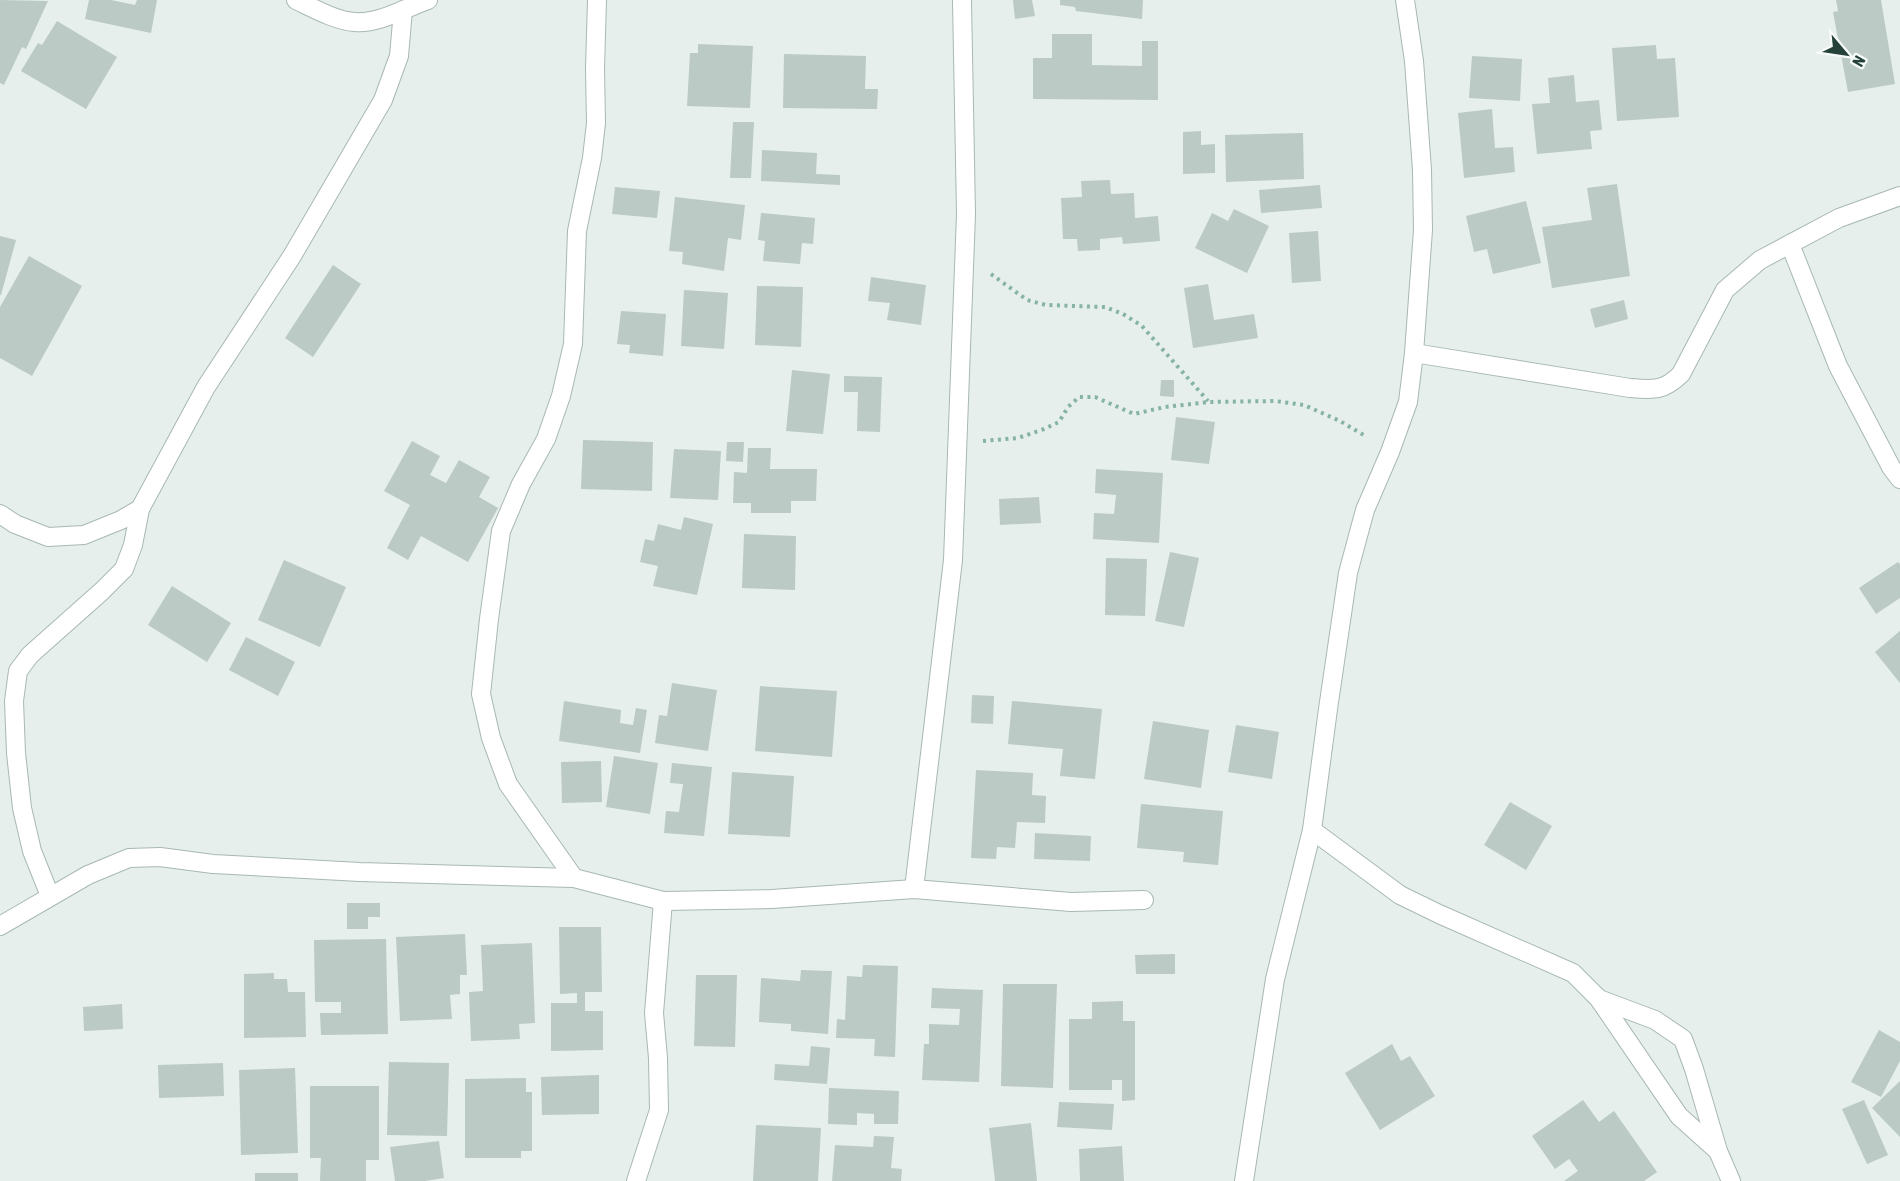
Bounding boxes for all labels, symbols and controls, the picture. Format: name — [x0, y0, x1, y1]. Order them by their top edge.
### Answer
north arrow — [1816, 24, 1876, 84]
text: N — [1849, 53, 1869, 70]

